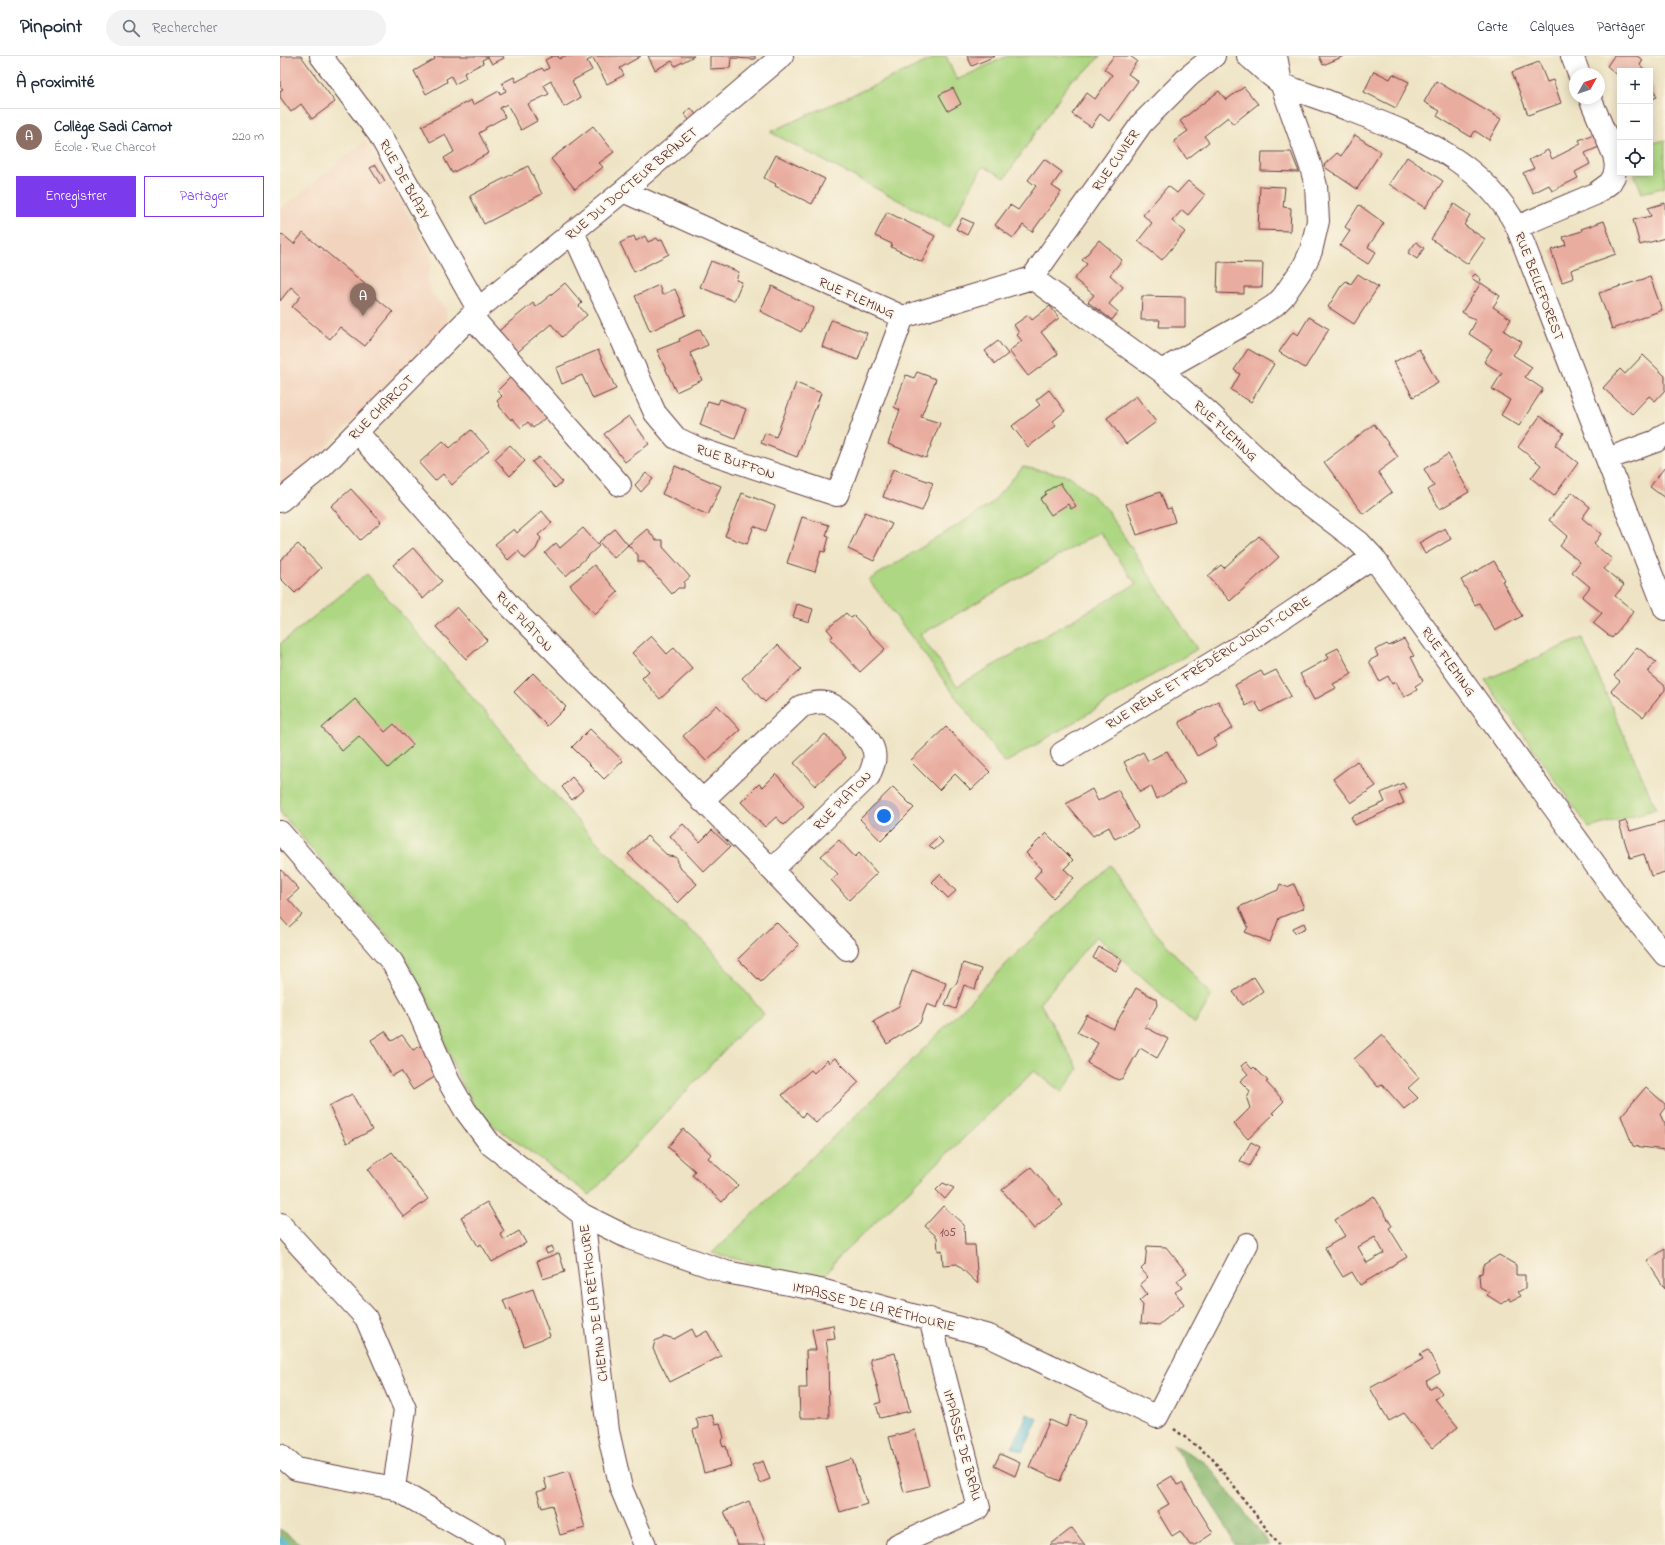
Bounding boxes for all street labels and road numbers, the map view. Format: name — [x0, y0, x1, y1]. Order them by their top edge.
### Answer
street label: RUE DU DOCTEUR BRANET — [561, 123, 703, 246]
street label: RUE CUVIER — [1087, 125, 1145, 196]
street label: RUE DE BLAZY — [373, 136, 435, 224]
street label: RUE BELLEFOREST — [1508, 229, 1569, 344]
street label: RUE FLEMING — [815, 272, 898, 325]
street label: RUE CHARCOT — [344, 370, 420, 446]
street label: RUE FLEMING — [1188, 396, 1262, 467]
street label: RUE BUFFON — [693, 439, 778, 486]
street label: RUE PLATON — [490, 587, 558, 657]
street label: RUE IRÈNE ET FRÉDÉRIC JOLIOT-CURIE — [1102, 591, 1316, 735]
street label: RUE FLEMING — [1415, 623, 1480, 701]
street label: RUE PLATON — [809, 766, 877, 836]
street label: CHEMIN DE LA RÉTHOURIE — [574, 1223, 615, 1383]
street label: IMPASSE DE LA RÉTHOURIE — [790, 1277, 957, 1338]
street label: IMPASSE DE BRAU — [937, 1387, 987, 1504]

